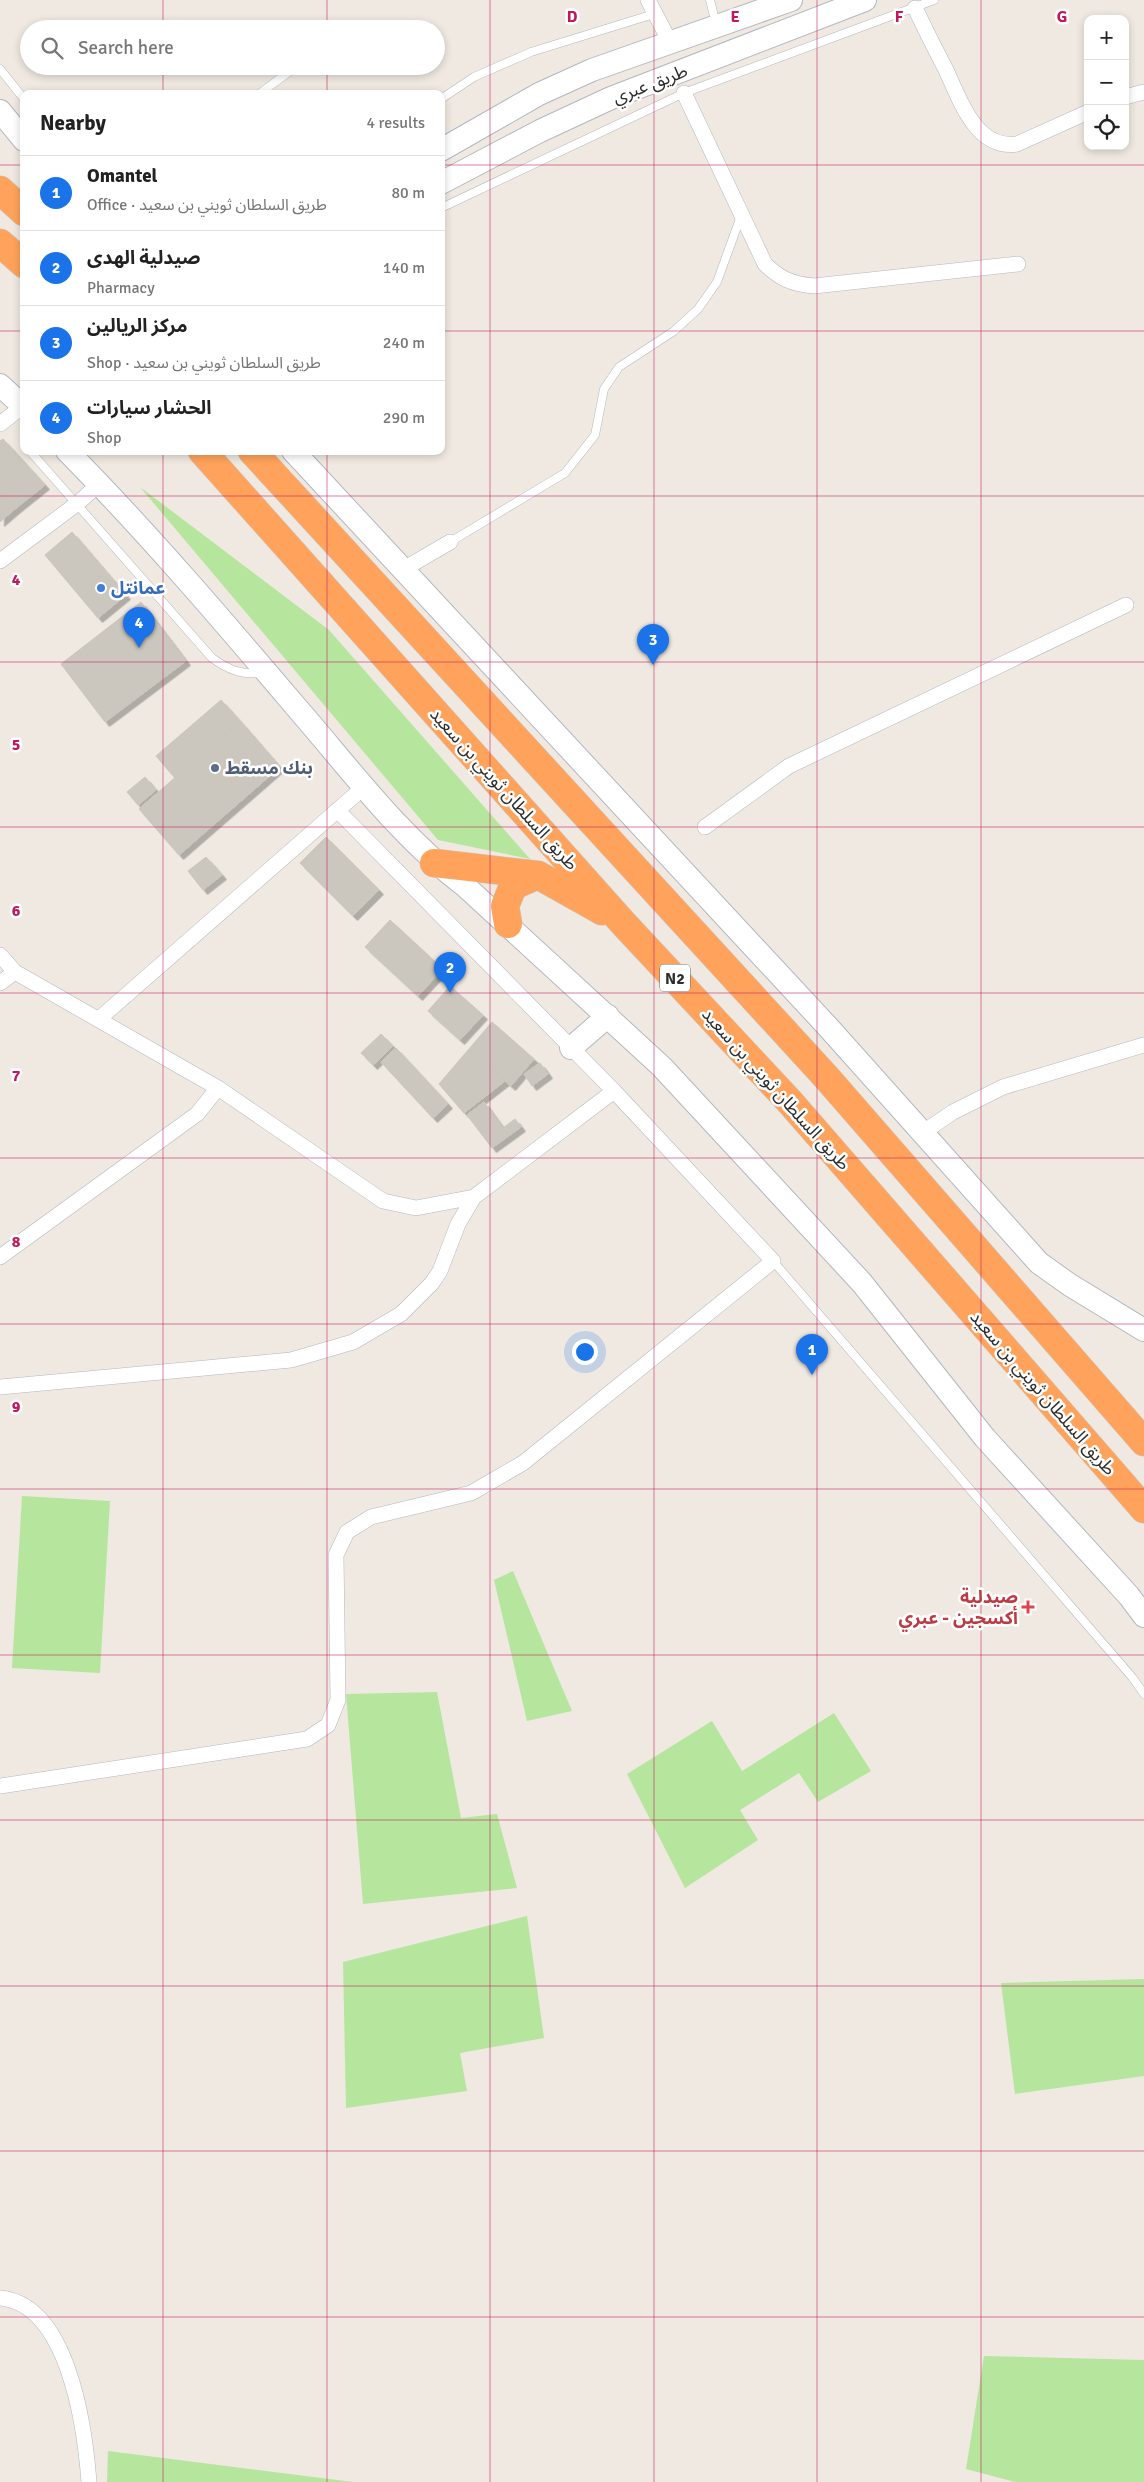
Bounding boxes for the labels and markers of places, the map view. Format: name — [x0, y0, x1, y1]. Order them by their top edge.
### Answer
place label: عمانتل — [111, 577, 165, 599]
marker: عمانتل — [95, 582, 107, 594]
pin: 4 — [123, 607, 155, 648]
pin: 3 — [637, 624, 669, 665]
place label: بنك مسقط — [225, 757, 313, 779]
marker: بنك مسقط — [209, 762, 221, 774]
pin: 2 — [434, 952, 466, 993]
pin: 1 — [796, 1334, 828, 1375]
place label: صيدلية أكسجين - عبري — [898, 1586, 1018, 1632]
marker: صيدلية أكسجين - عبري — [1022, 1601, 1034, 1613]

